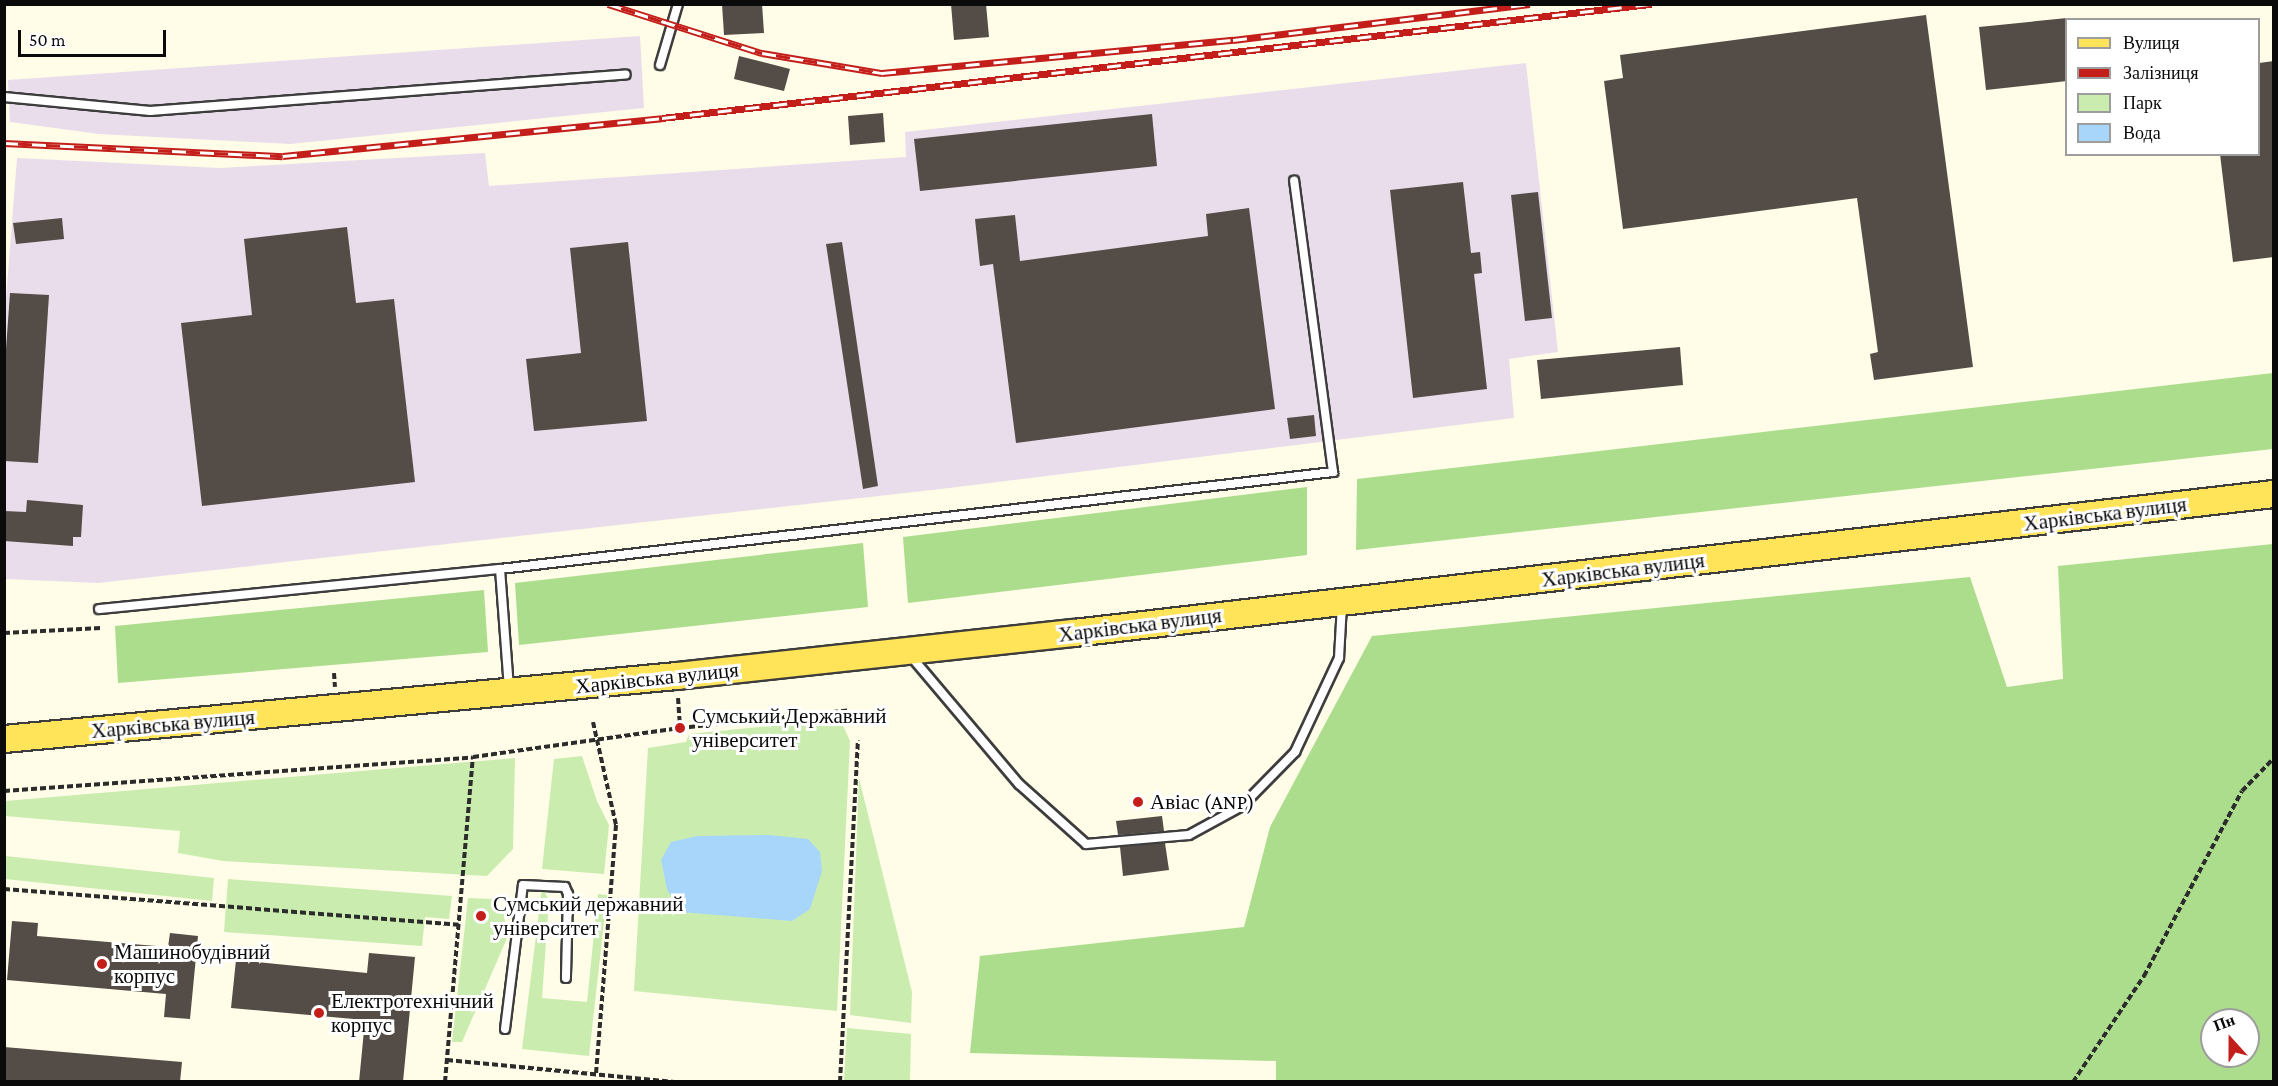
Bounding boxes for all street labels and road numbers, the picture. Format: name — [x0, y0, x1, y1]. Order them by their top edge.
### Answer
street label: Харківська вулиця — [2022, 491, 2188, 537]
street label: Харківська вулиця — [1540, 547, 1706, 593]
street label: Харківська вулиця — [1057, 602, 1223, 648]
street label: Харківська вулиця — [574, 657, 740, 699]
street label: Харківська вулиця — [90, 704, 256, 744]

